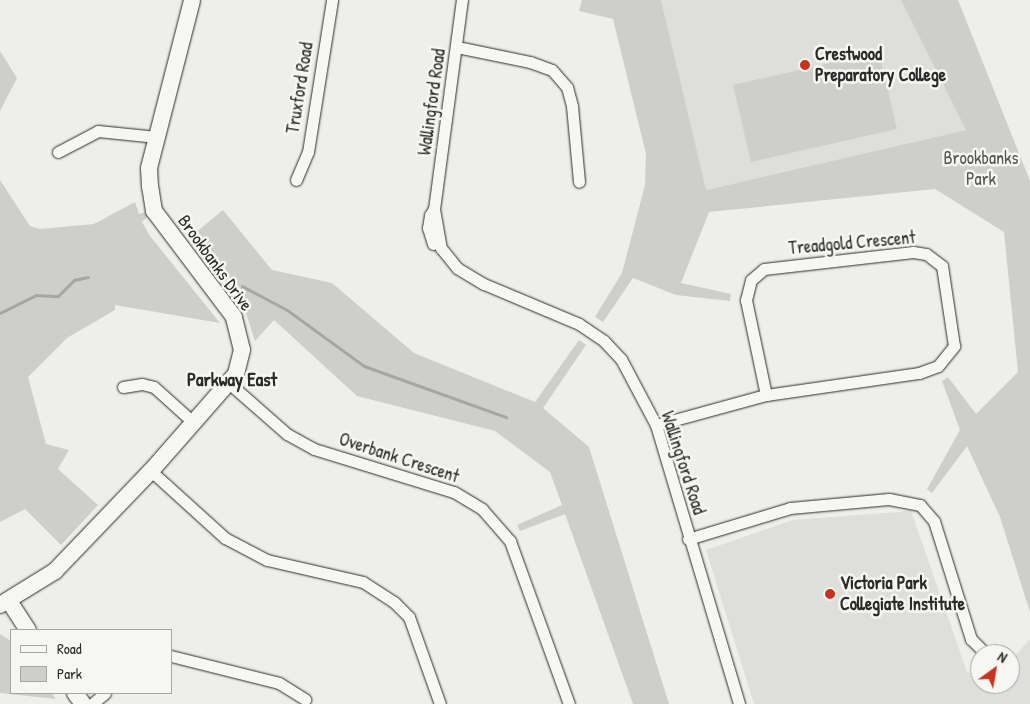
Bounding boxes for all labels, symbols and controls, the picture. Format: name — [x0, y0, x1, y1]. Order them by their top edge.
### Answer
street label: Truxford Road — [282, 41, 318, 135]
place label: Crestwood Preparatory College — [815, 44, 946, 86]
street label: Wallingford Road — [414, 47, 450, 157]
marker: Crestwood Preparatory College — [799, 59, 811, 71]
park label: Brookbanks Park — [943, 148, 1019, 190]
street label: Brookbanks Drive — [173, 211, 257, 315]
street label: Treadgold Crescent — [788, 227, 916, 259]
district label: Parkway East — [187, 369, 277, 391]
street label: Wallingford Road — [656, 409, 710, 517]
street label: Overbank Crescent — [336, 428, 462, 488]
place label: Victoria Park Collegiate Institute — [840, 573, 965, 616]
marker: Victoria Park Collegiate Institute — [824, 588, 836, 600]
legend — [10, 629, 172, 694]
text: Road — [57, 638, 82, 659]
north arrow — [970, 644, 1020, 694]
text: N — [994, 647, 1011, 667]
text: Park — [57, 663, 82, 684]

